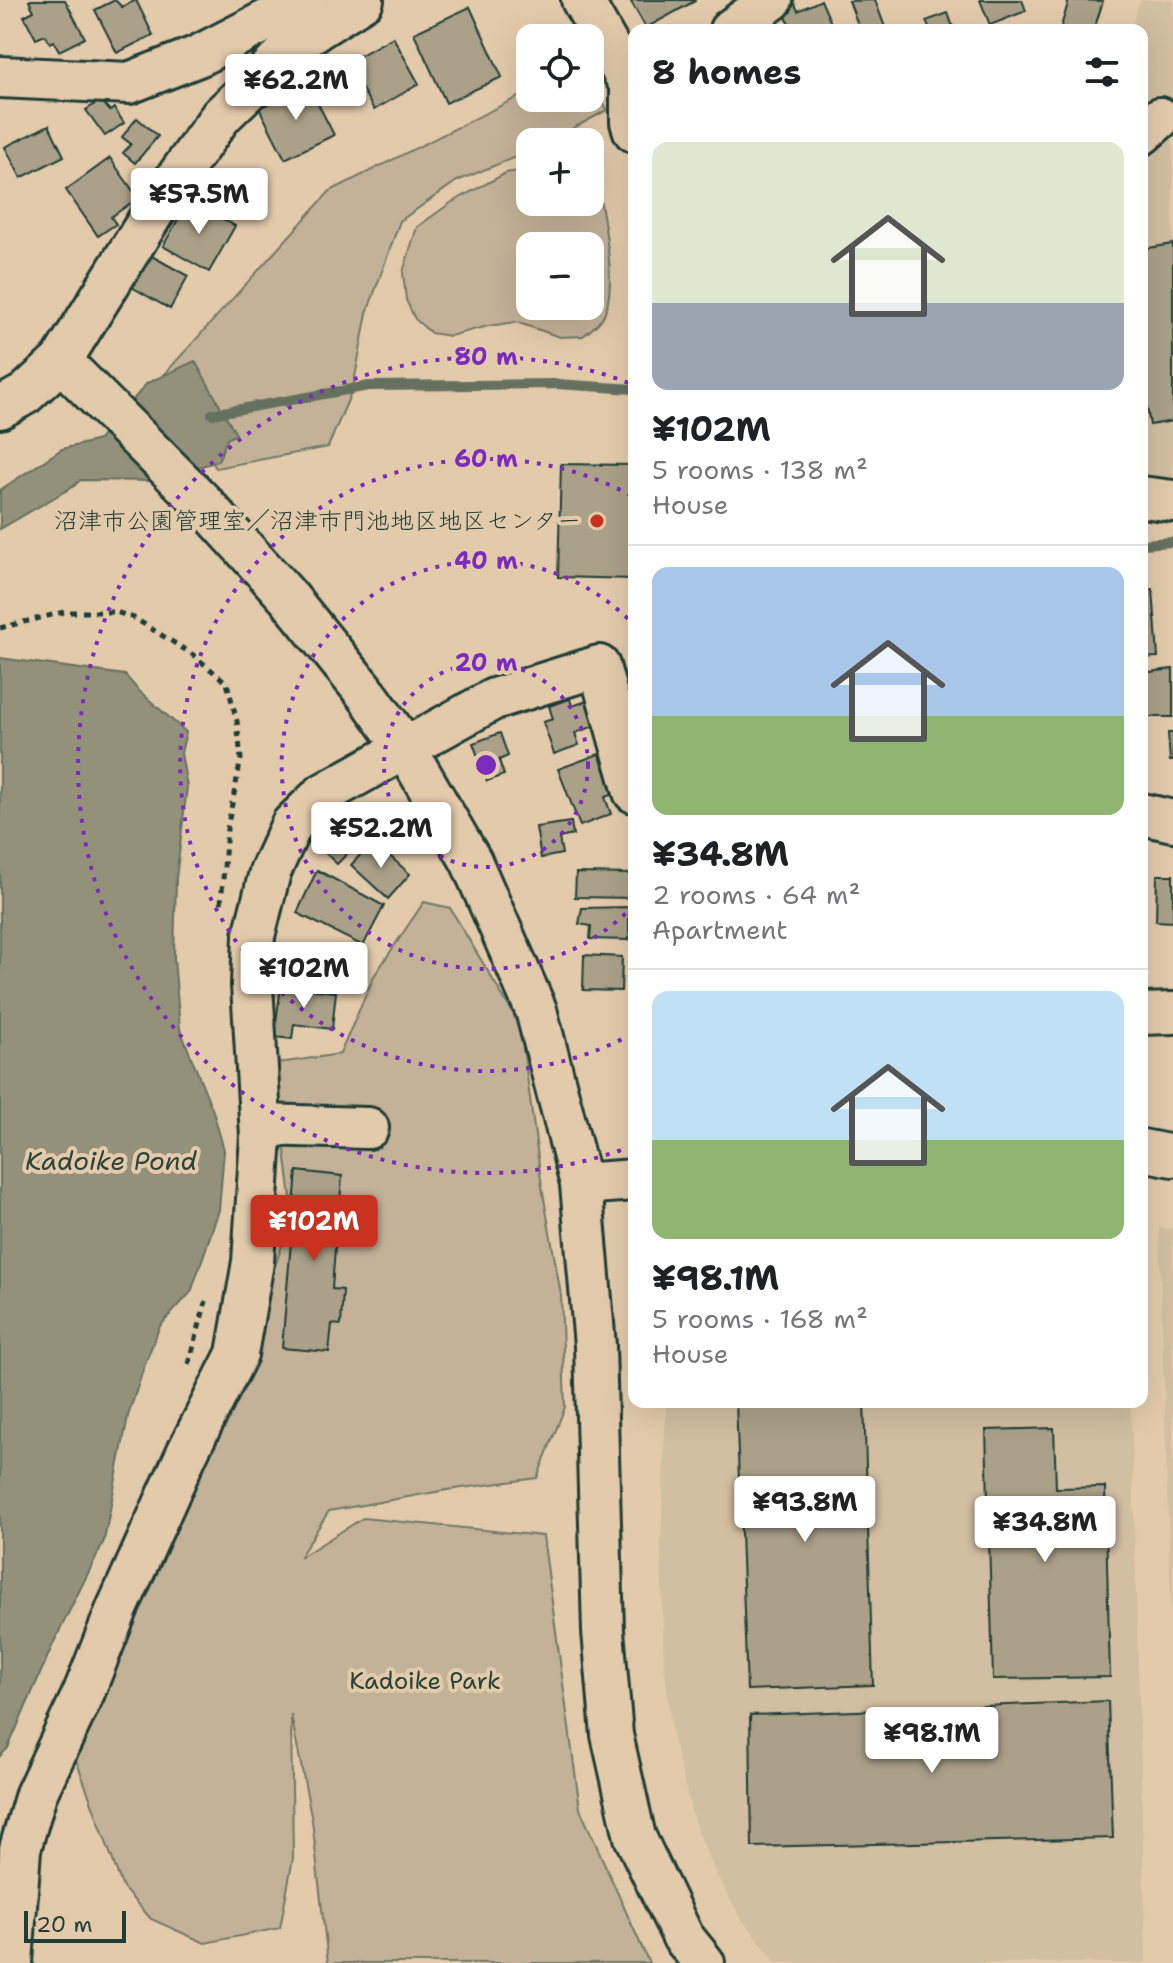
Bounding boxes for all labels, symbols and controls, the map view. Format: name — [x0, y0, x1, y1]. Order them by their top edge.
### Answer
map controls — [516, 24, 604, 320]
button: locate — [516, 24, 604, 112]
text: 8 homes — [652, 49, 801, 95]
icon: filters — [1080, 50, 1124, 94]
pin: ¥62.2M — [231, 54, 361, 122]
text: ¥62.2M — [243, 62, 349, 97]
button: + — [516, 128, 604, 216]
pin: ¥57.5M — [134, 168, 264, 236]
text: ¥57.5M — [149, 176, 249, 211]
icon: home — [816, 194, 960, 338]
button: − — [516, 232, 604, 320]
text: 80 m — [454, 341, 518, 373]
text: ¥102M — [652, 406, 771, 452]
text: 60 m — [454, 443, 518, 475]
text: 5 rooms · 138 m² — [652, 452, 868, 487]
text: House — [652, 487, 728, 522]
place label: 沼津市公園管理室／沼津市門池地区地区センター — [54, 505, 581, 537]
marker: 沼津市公園管理室／沼津市門池地区地区センター — [588, 512, 606, 530]
text: 40 m — [454, 545, 518, 577]
icon: home — [816, 619, 960, 763]
text: 20 m — [454, 647, 518, 679]
centre of rings — [472, 751, 500, 779]
pin: ¥52.2M — [316, 802, 446, 870]
text: ¥52.2M — [329, 810, 433, 845]
text: ¥34.8M — [652, 831, 789, 877]
text: 2 rooms · 64 m² — [652, 877, 860, 912]
text: Apartment — [652, 912, 788, 947]
pin: ¥102M — [248, 942, 360, 1010]
text: ¥102M — [259, 950, 349, 985]
icon: home — [816, 1043, 960, 1187]
water label: Kadoike Pond — [25, 1143, 198, 1178]
pin: ¥102M — [258, 1195, 370, 1263]
text: ¥102M — [269, 1203, 359, 1238]
text: ¥98.1M — [652, 1255, 779, 1301]
text: 5 rooms · 168 m² — [652, 1301, 868, 1336]
text: House — [652, 1336, 728, 1371]
pin: ¥93.8M — [740, 1476, 870, 1544]
text: ¥93.8M — [752, 1484, 858, 1519]
pin: ¥34.8M — [980, 1496, 1110, 1564]
text: ¥34.8M — [993, 1504, 1097, 1539]
park label: Kadoike Park — [349, 1665, 501, 1697]
pin: ¥98.1M — [867, 1707, 997, 1775]
text: ¥98.1M — [883, 1715, 981, 1750]
scale bar — [24, 1907, 126, 1943]
text: 20 m — [36, 1910, 93, 1939]

